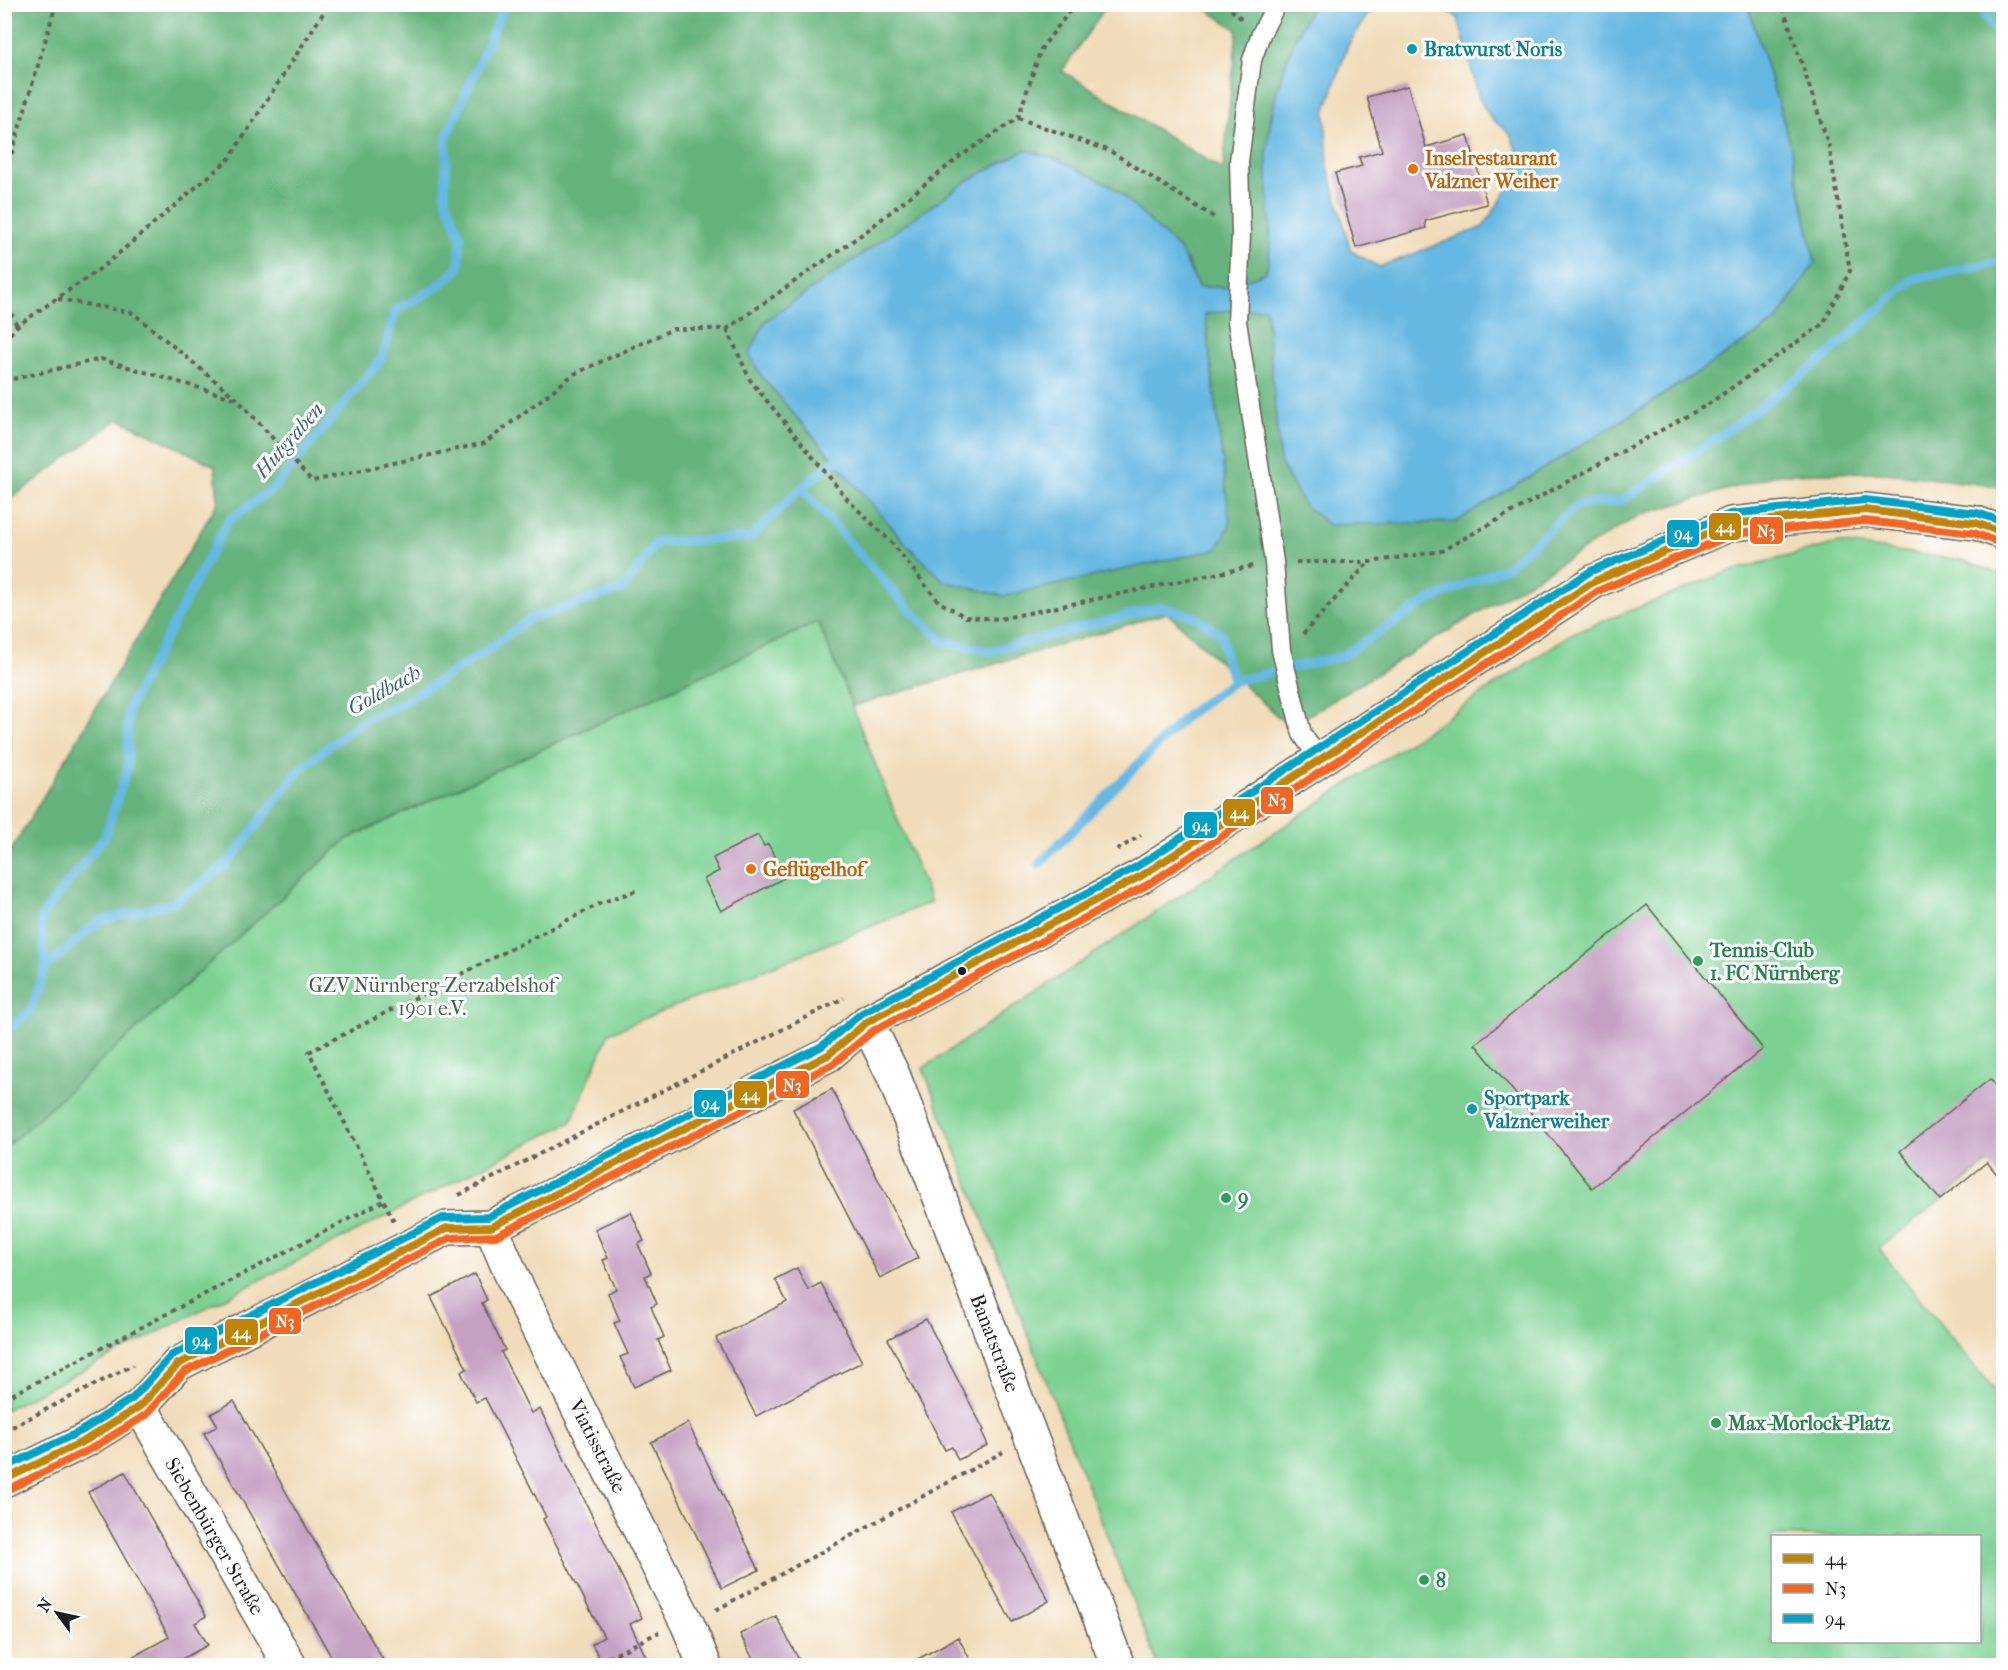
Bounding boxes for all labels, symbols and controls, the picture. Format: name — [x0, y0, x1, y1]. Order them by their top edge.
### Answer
place label: Bratwurst Noris — [1424, 38, 1563, 61]
marker: Bratwurst Noris — [1405, 42, 1419, 56]
place label: Inselrestaurant Valzner Weiher — [1424, 147, 1559, 193]
marker: Inselrestaurant Valzner Weiher — [1406, 162, 1420, 176]
water label: Hutgraben — [249, 397, 328, 483]
line badge: 44 — [1708, 512, 1742, 541]
line badge: N3 — [1749, 516, 1784, 545]
text: 44 — [1715, 517, 1736, 537]
line badge: 94 — [1666, 519, 1700, 548]
text: N3 — [1757, 522, 1775, 542]
text: 94 — [1673, 524, 1693, 544]
water label: Goldbach — [343, 660, 425, 720]
line badge: N3 — [1260, 786, 1294, 815]
text: N3 — [1268, 791, 1286, 811]
line badge: 44 — [1222, 798, 1256, 827]
text: 44 — [1229, 803, 1250, 823]
line badge: 94 — [1183, 811, 1218, 839]
text: 94 — [1191, 816, 1211, 836]
place label: Geflügelhof — [763, 858, 868, 881]
marker: Geflügelhof — [744, 862, 758, 876]
place label: Tennis-Club 1. FC Nürnberg — [1709, 939, 1841, 985]
marker: Tennis-Club 1. FC Nürnberg — [1691, 954, 1705, 968]
unlabelled marker — [956, 965, 968, 977]
park label: GZV Nürnberg-Zerzabelshof 1901 e.V. — [309, 974, 560, 1020]
line badge: N3 — [775, 1070, 810, 1099]
text: N3 — [783, 1076, 801, 1096]
line badge: 44 — [733, 1080, 768, 1109]
text: 44 — [740, 1085, 761, 1105]
place label: Sportpark Valznerweiher — [1483, 1087, 1610, 1133]
line badge: 94 — [693, 1089, 727, 1118]
text: 94 — [700, 1094, 720, 1114]
marker: Sportpark Valznerweiher — [1465, 1102, 1479, 1116]
place label: 9 — [1237, 1187, 1249, 1210]
marker: 9 — [1219, 1191, 1233, 1205]
street label: Banatstraße — [965, 1291, 1024, 1396]
line badge: N3 — [268, 1307, 302, 1335]
text: N3 — [276, 1312, 294, 1332]
line badge: 44 — [224, 1318, 259, 1346]
text: 44 — [231, 1323, 252, 1343]
line badge: 94 — [184, 1326, 218, 1355]
text: 94 — [191, 1331, 211, 1351]
street label: Viatisstraße — [564, 1395, 631, 1497]
place label: Max-Morlock-Platz — [1727, 1412, 1890, 1435]
marker: Max-Morlock-Platz — [1709, 1416, 1723, 1430]
street label: Siebenbürger Straße — [160, 1454, 269, 1619]
legend — [1771, 1535, 1981, 1643]
text: 44 — [1825, 1549, 1847, 1570]
place label: 8 — [1436, 1569, 1446, 1592]
marker: 8 — [1417, 1573, 1431, 1587]
text: N3 — [1825, 1579, 1846, 1600]
north arrow — [27, 1583, 87, 1643]
text: N — [34, 1594, 57, 1615]
text: 94 — [1825, 1609, 1845, 1630]

